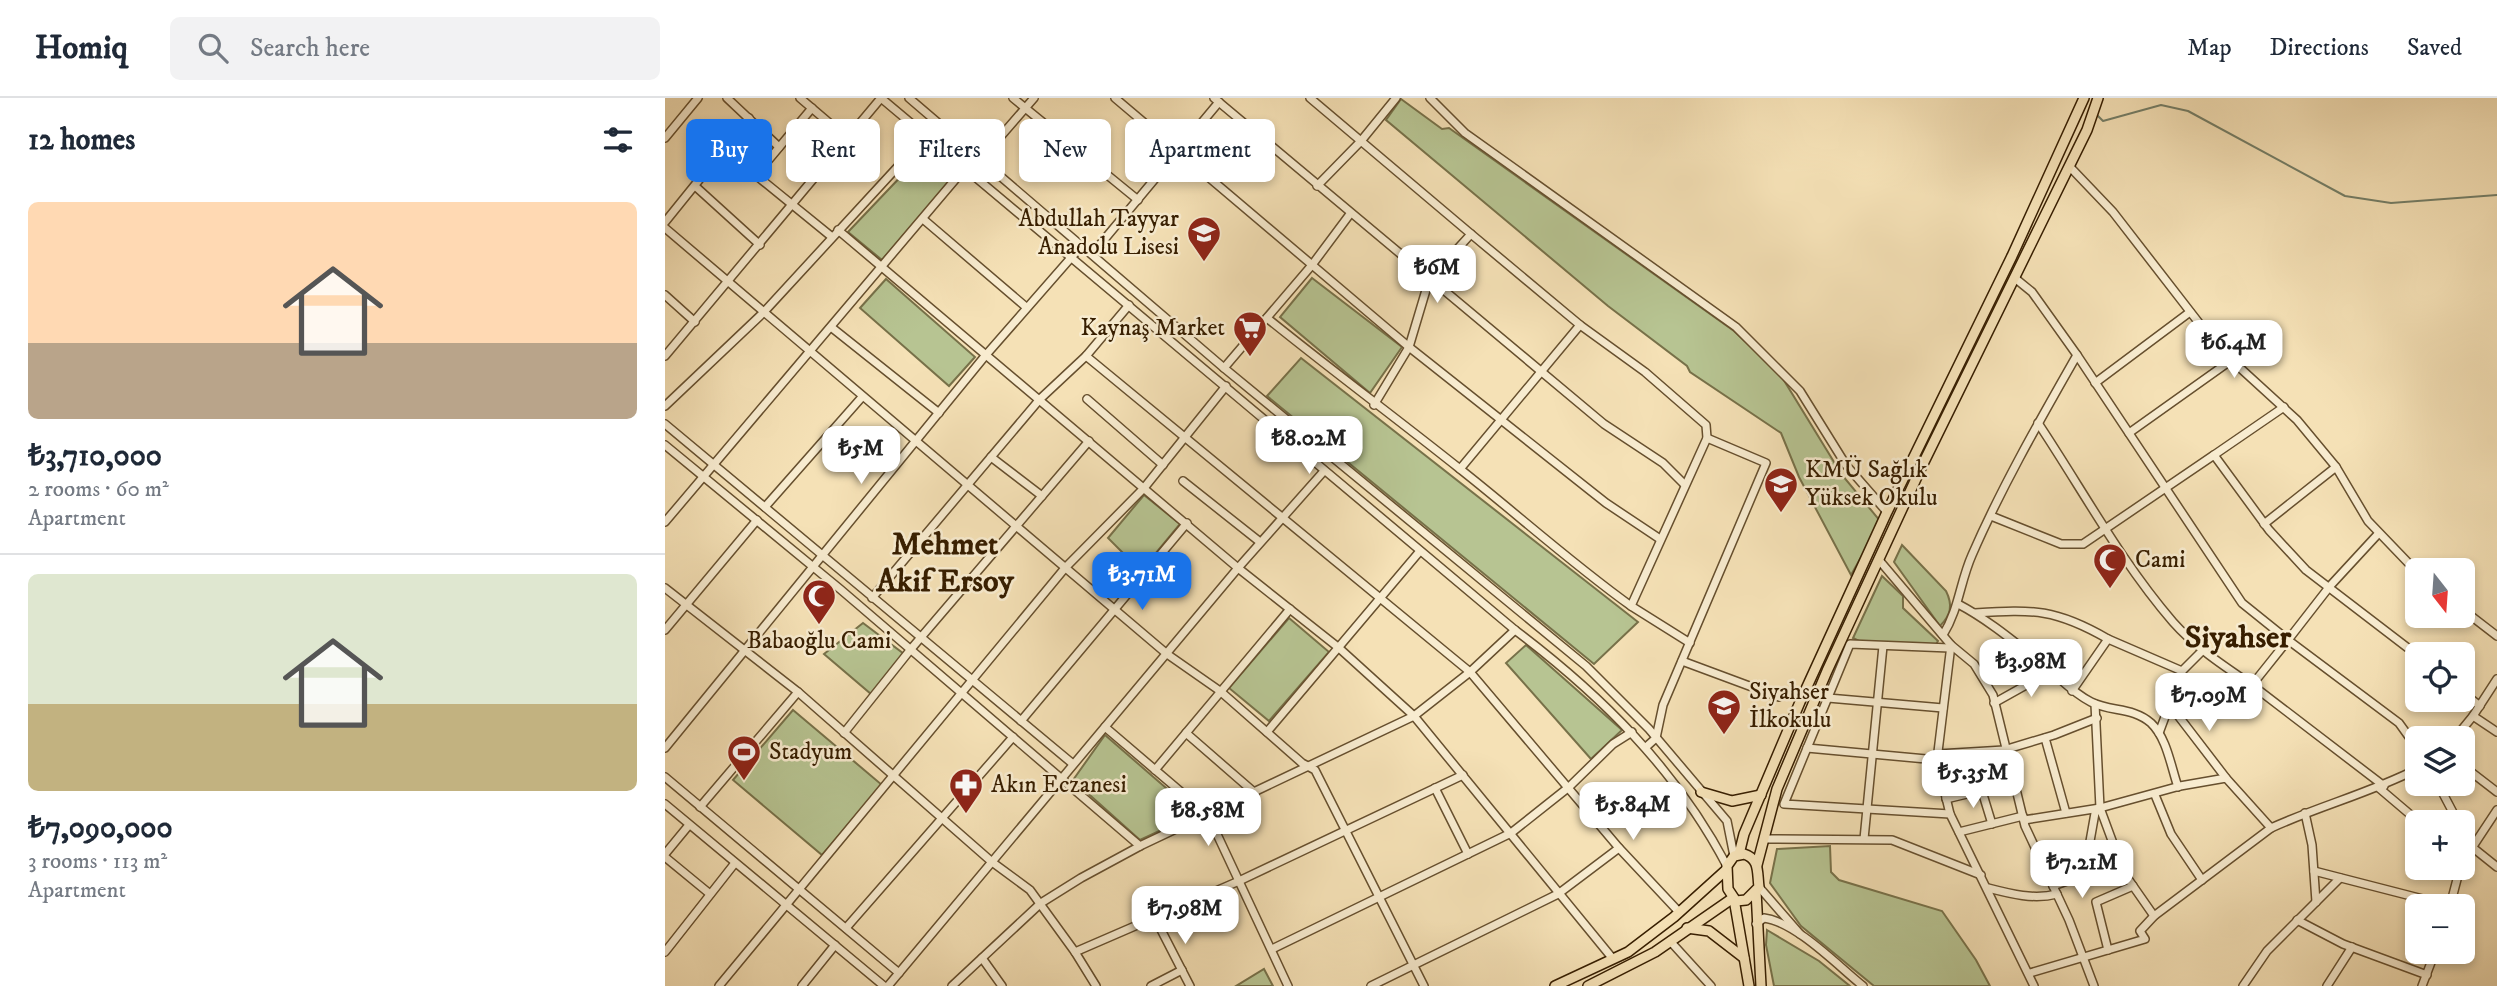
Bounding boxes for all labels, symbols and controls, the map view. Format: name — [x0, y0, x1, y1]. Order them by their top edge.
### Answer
search box — [170, 17, 660, 80]
text: Homiq — [35, 28, 128, 69]
icon: search — [194, 29, 232, 67]
text: Search here — [250, 32, 370, 65]
text: Map — [2187, 33, 2232, 63]
text: Directions — [2270, 33, 2369, 63]
text: Saved — [2407, 33, 2462, 63]
chip: Buy — [686, 119, 772, 182]
chip: Rent — [786, 119, 880, 182]
chip: Filters — [894, 119, 1005, 182]
chip: New — [1019, 119, 1111, 182]
chip: Apartment — [1125, 119, 1275, 182]
icon: filters — [599, 121, 637, 159]
text: 12 homes — [28, 122, 135, 159]
place label: Abdullah Tayyar Anadolu Lisesi — [1019, 204, 1179, 262]
school or university icon: Abdullah Tayyar Anadolu Lisesi — [1185, 214, 1223, 263]
pin: ₺6M — [1403, 246, 1471, 305]
icon: home — [270, 248, 396, 374]
text: ₺6M — [1414, 253, 1460, 282]
supermarket icon: Kaynaş Market — [1231, 309, 1269, 358]
place label: Kaynaş Market — [1081, 313, 1225, 343]
pin: ₺6.4M — [2185, 320, 2283, 380]
text: ₺6.4M — [2201, 328, 2267, 357]
pin: ₺8.02M — [1252, 416, 1366, 476]
text: ₺8.02M — [1272, 424, 1346, 453]
pin: ₺5M — [827, 426, 895, 486]
text: ₺5M — [838, 434, 884, 463]
text: ₺3,710,000 — [28, 438, 162, 475]
place label: KMÜ Sağlık Yüksek Okulu — [1805, 455, 1938, 513]
school or university icon: KMÜ Sağlık Yüksek Okulu — [1762, 465, 1800, 514]
text: 2 rooms · 60 m² — [28, 475, 169, 504]
text: Apartment — [28, 504, 126, 533]
district label: Mehmet Akif Ersoy — [875, 525, 1015, 602]
mosque icon: Cami — [2091, 541, 2129, 590]
place label: Cami — [2135, 545, 2185, 575]
pin: ₺3.71M — [1085, 552, 1199, 612]
north arrow — [2405, 558, 2475, 628]
map controls — [2405, 558, 2475, 964]
text: ₺3.71M — [1108, 560, 1176, 589]
mosque icon: Babaoğlu Cami — [800, 577, 838, 626]
district label: Siyahser — [2185, 618, 2292, 658]
icon: home — [270, 620, 396, 746]
place label: Babaoğlu Cami — [747, 626, 891, 656]
pin: ₺3.98M — [1974, 640, 2088, 699]
button: locate — [2405, 642, 2475, 712]
text: ₺3.98M — [1995, 647, 2067, 676]
pin: ₺7.09M — [2152, 674, 2266, 733]
place label: Siyahser İlkokulu — [1749, 677, 1831, 735]
text: ₺7.09M — [2171, 681, 2247, 710]
school or university icon: Siyahser İlkokulu — [1705, 687, 1743, 736]
button: layers — [2405, 726, 2475, 796]
sports icon: Stadyum — [725, 733, 763, 782]
place label: Stadyum — [769, 737, 852, 767]
pin: ₺5.35M — [1916, 750, 2030, 810]
text: ₺5.35M — [1938, 758, 2008, 787]
pharmacy icon: Akın Eczanesi — [947, 766, 985, 815]
place label: Akın Eczanesi — [991, 770, 1127, 800]
pin: ₺5.84M — [1576, 782, 1690, 842]
pin: ₺8.58M — [1151, 788, 1265, 848]
text: ₺5.84M — [1595, 790, 1671, 819]
text: ₺8.58M — [1171, 796, 1245, 825]
text: ₺7,090,000 — [28, 810, 173, 847]
button: + — [2405, 810, 2475, 880]
pin: ₺7.21M — [2025, 840, 2139, 900]
text: 3 rooms · 113 m² — [28, 847, 167, 876]
text: ₺7.21M — [2046, 848, 2118, 877]
text: Apartment — [28, 876, 126, 905]
pin: ₺7.98M — [1128, 886, 1242, 946]
text: ₺7.98M — [1148, 894, 1222, 923]
button: − — [2405, 894, 2475, 964]

